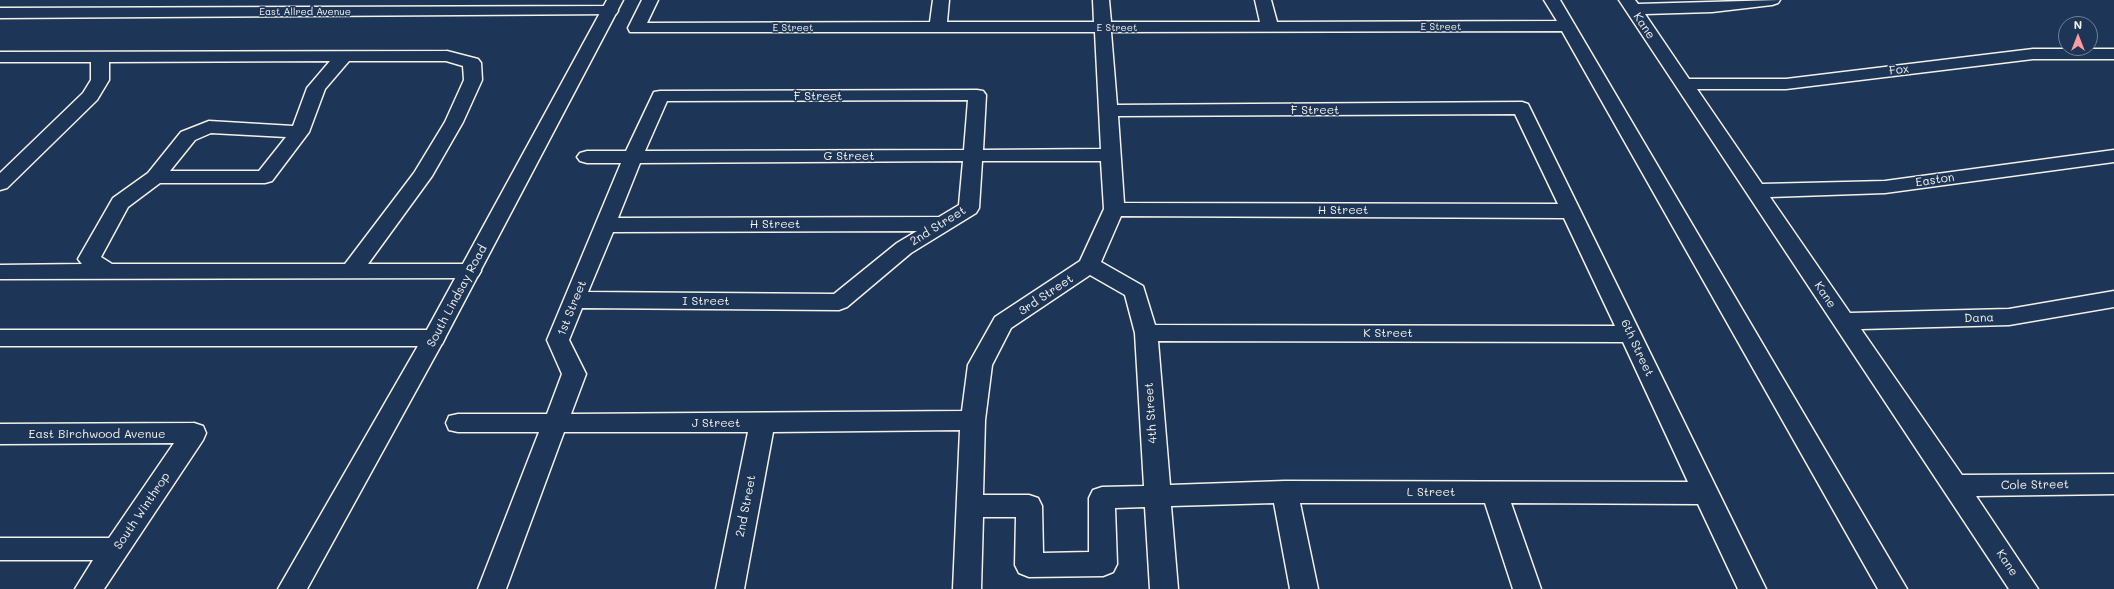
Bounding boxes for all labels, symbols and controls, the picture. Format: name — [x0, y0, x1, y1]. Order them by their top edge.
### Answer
street label: East Allred Avenue — [259, 6, 351, 18]
street label: Kane — [1630, 10, 1658, 42]
north arrow — [2058, 16, 2098, 56]
text: N — [2074, 17, 2082, 32]
street label: E Street — [1421, 21, 1461, 33]
street label: E Street — [773, 22, 813, 34]
street label: E Street — [1097, 22, 1137, 34]
street label: Fox — [1888, 62, 1910, 78]
street label: F Street — [794, 89, 842, 103]
street label: F Street — [1291, 103, 1339, 117]
street label: G Street — [824, 149, 874, 163]
street label: Easton — [1915, 170, 1955, 190]
street label: 2nd Street — [907, 203, 969, 249]
street label: H Street — [1318, 203, 1368, 217]
street label: H Street — [750, 217, 800, 231]
street label: South Lindsay Road — [424, 242, 490, 350]
street label: 3rd Street — [1016, 272, 1076, 318]
street label: 1st Street — [554, 278, 590, 338]
street label: Kane — [1811, 279, 1839, 311]
street label: I Street — [682, 294, 730, 308]
street label: Dana — [1964, 310, 1994, 326]
street label: 6th Street — [1618, 317, 1656, 379]
street label: K Street — [1363, 326, 1413, 340]
street label: 4th Street — [1142, 382, 1160, 444]
street label: J Street — [692, 416, 740, 430]
street label: East Birchwood Avenue — [29, 427, 165, 441]
street label: South Winthrop — [111, 470, 173, 552]
street label: 2nd Street — [733, 474, 759, 538]
street label: Cole Street — [2001, 477, 2069, 493]
street label: L Street — [1407, 485, 1455, 499]
street label: Kane — [1993, 547, 2021, 579]

